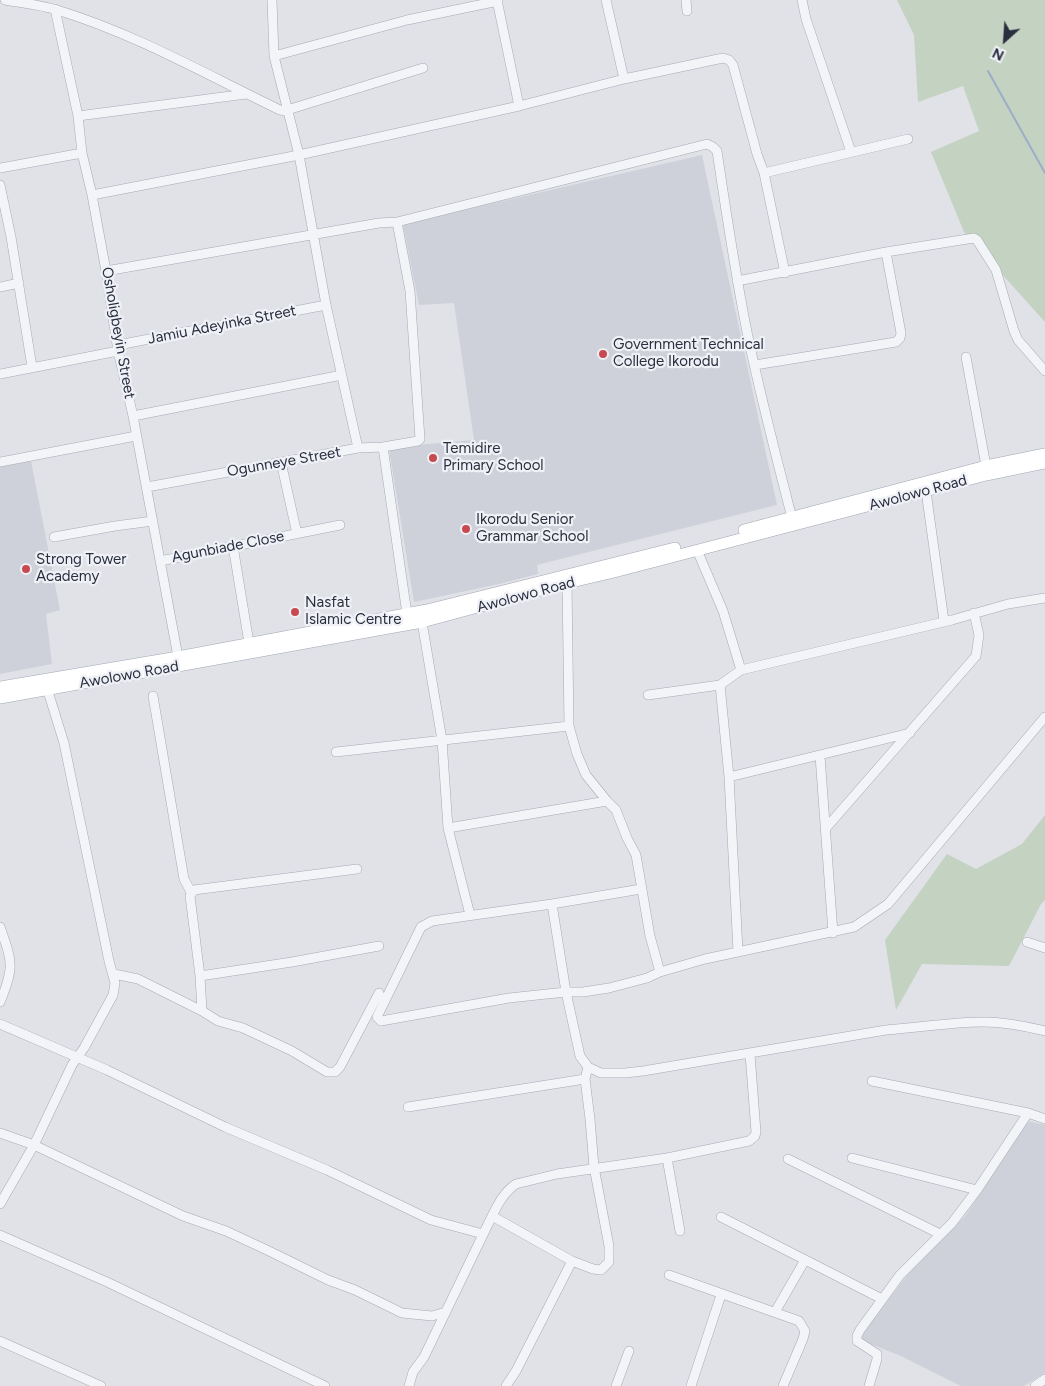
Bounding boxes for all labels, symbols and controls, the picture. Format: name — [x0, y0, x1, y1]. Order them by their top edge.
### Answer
north arrow — [980, 15, 1030, 65]
text: N — [990, 44, 1007, 64]
street label: Osholigbeyin Street — [98, 266, 138, 400]
street label: Jamiu Adeyinka Street — [146, 302, 298, 348]
place label: Government Technical College Ikorodu — [613, 336, 764, 371]
marker: Government Technical College Ikorodu — [597, 348, 609, 360]
place label: Temidire Primary School — [443, 440, 544, 475]
street label: Ogunneye Street — [226, 443, 342, 481]
marker: Temidire Primary School — [427, 452, 439, 464]
street label: Awolowo Road — [867, 471, 969, 515]
place label: Ikorodu Senior Grammar School — [476, 511, 588, 546]
marker: Ikorodu Senior Grammar School — [460, 523, 472, 535]
street label: Agunbiade Close — [170, 527, 286, 567]
place label: Strong Tower Academy — [36, 551, 126, 586]
marker: Strong Tower Academy — [20, 563, 32, 575]
street label: Awolowo Road — [475, 573, 577, 617]
place label: Nasfat Islamic Centre — [305, 594, 401, 629]
marker: Nasfat Islamic Centre — [289, 606, 301, 618]
street label: Awolowo Road — [78, 657, 180, 693]

